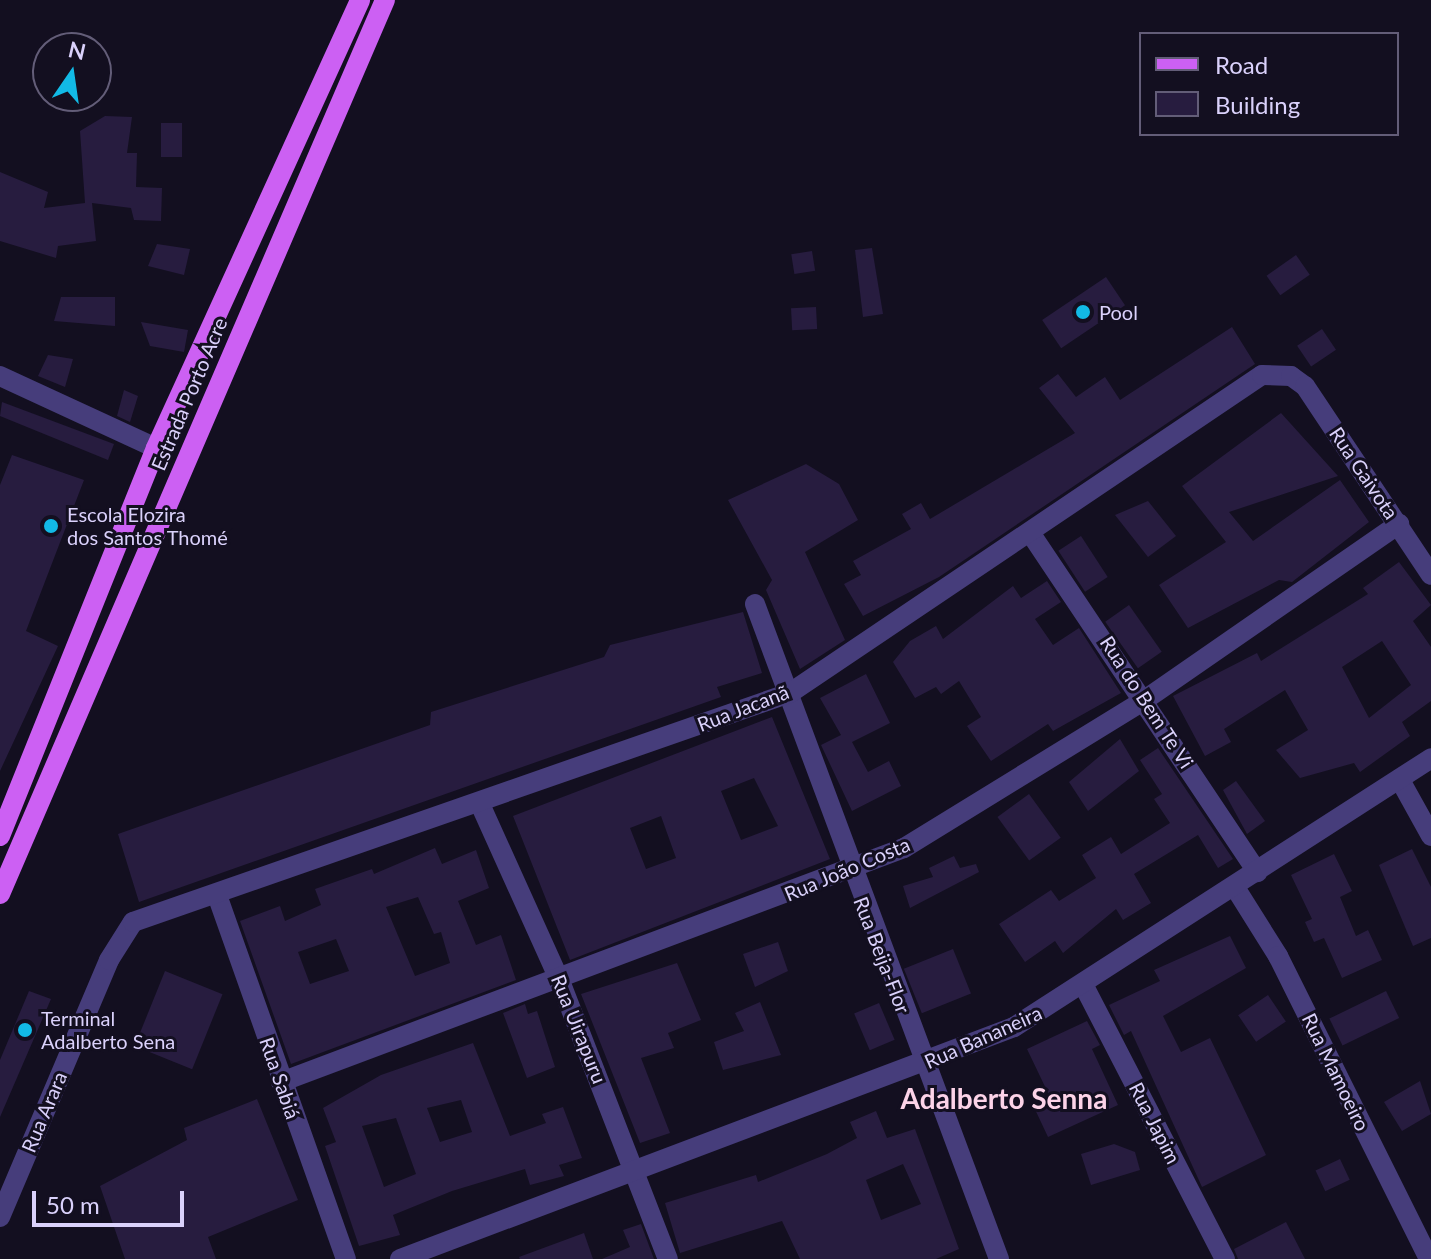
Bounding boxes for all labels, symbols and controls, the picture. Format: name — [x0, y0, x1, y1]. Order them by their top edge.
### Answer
north arrow — [32, 32, 112, 112]
legend — [1139, 32, 1399, 136]
text: N — [66, 35, 88, 65]
text: Road — [1215, 50, 1268, 79]
text: Building — [1215, 90, 1300, 119]
place label: Pool — [1099, 300, 1138, 324]
marker: Pool — [1074, 303, 1092, 321]
street label: Estrada Porto Acre — [146, 314, 232, 474]
street label: Rua Gaivota — [1324, 422, 1404, 524]
place label: Escola Elozira dos Santos Thomé — [67, 502, 228, 549]
marker: Escola Elozira dos Santos Thomé — [42, 517, 60, 535]
street label: Rua do Bem Te Vi — [1095, 631, 1199, 773]
street label: Rua Jacanã — [693, 679, 793, 737]
street label: Rua João Costa — [780, 832, 914, 906]
street label: Rua Beija-Flor — [849, 893, 915, 1017]
street label: Rua Uirapuru — [546, 971, 612, 1087]
street label: Rua Bananeira — [921, 1000, 1045, 1074]
place label: Terminal Adalberto Sena — [41, 1006, 175, 1053]
street label: Rua Mamoeiro — [1297, 1009, 1375, 1135]
marker: Terminal Adalberto Sena — [16, 1021, 34, 1039]
street label: Rua Sabiá — [255, 1034, 305, 1122]
street label: Rua Arara — [16, 1068, 72, 1156]
street label: Rua Japim — [1124, 1078, 1186, 1168]
district label: Adalberto Senna — [901, 1081, 1107, 1115]
scale bar — [36, 1175, 188, 1225]
text: 50 m — [46, 1190, 100, 1219]

